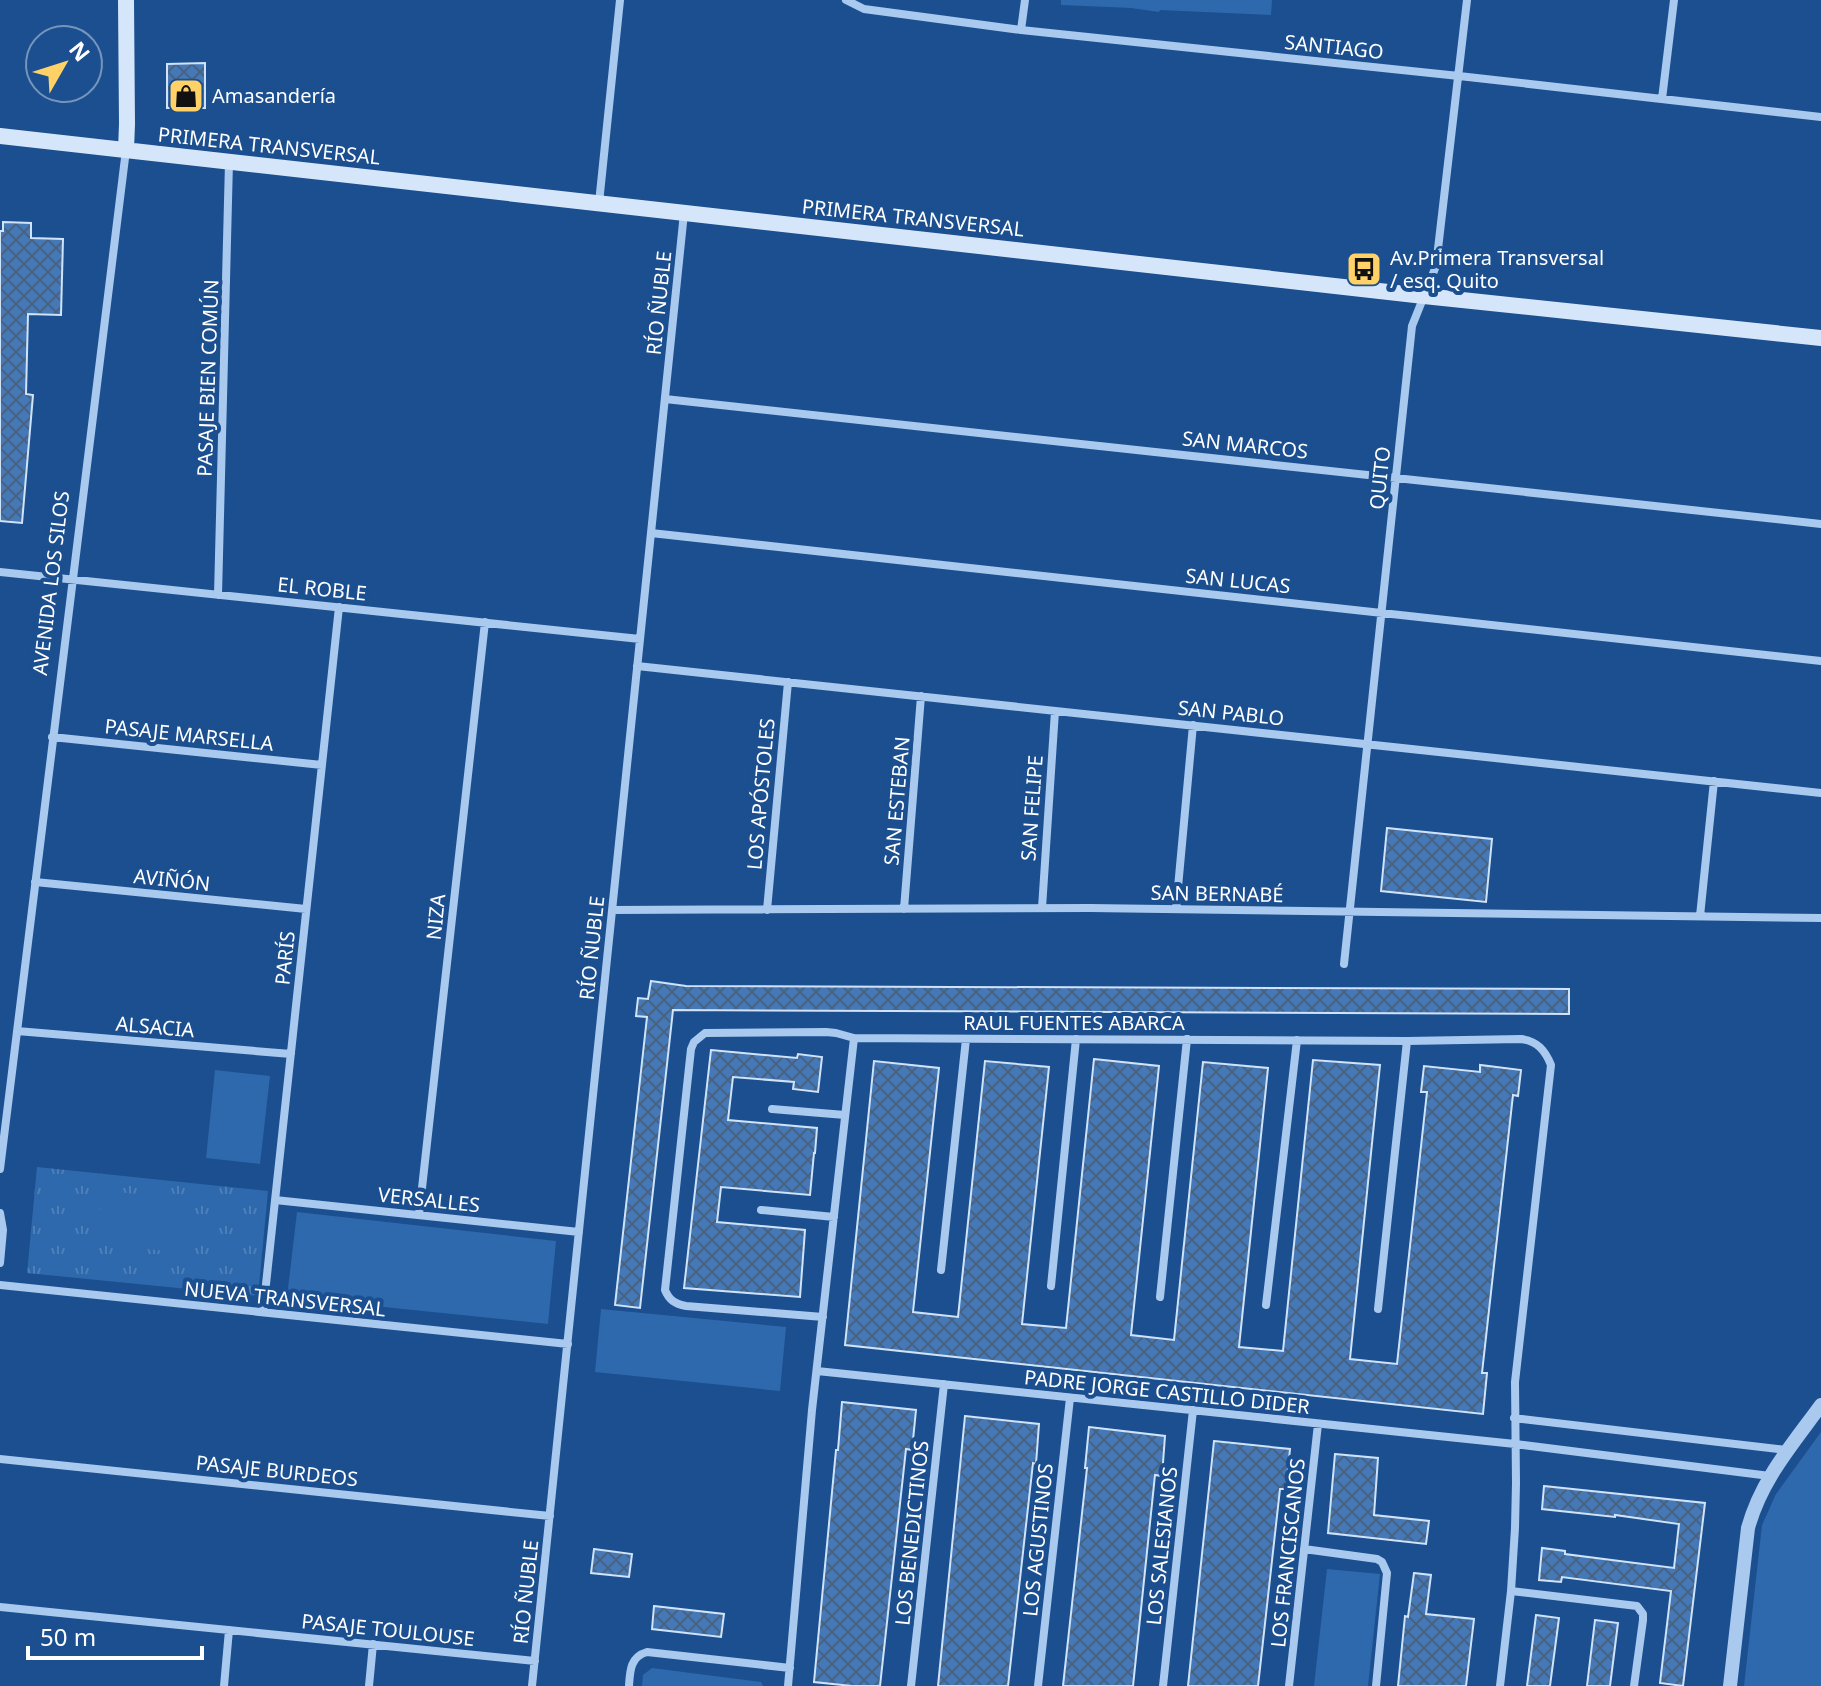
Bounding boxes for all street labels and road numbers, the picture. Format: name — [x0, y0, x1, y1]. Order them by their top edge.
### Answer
street label: SANTIAGO — [1283, 28, 1385, 65]
street label: PRIMERA TRANSVERSAL — [157, 120, 382, 171]
street label: PRIMERA TRANSVERSAL — [801, 192, 1026, 243]
street label: RÍO ÑUBLE — [640, 250, 677, 356]
street label: PASAJE BIEN COMÚN — [191, 279, 224, 477]
street label: SAN MARCOS — [1181, 424, 1309, 465]
street label: QUITO — [1363, 445, 1396, 511]
street label: AVENIDA LOS SILOS — [26, 489, 75, 677]
street label: SAN LUCAS — [1184, 562, 1292, 599]
street label: EL ROBLE — [276, 570, 368, 607]
street label: SAN PABLO — [1177, 693, 1286, 732]
street label: PASAJE MARSELLA — [103, 712, 275, 757]
street label: LOS APÓSTOLES — [740, 717, 781, 871]
street label: SAN ESTEBAN — [877, 735, 916, 867]
street label: SAN FELIPE — [1014, 754, 1049, 862]
street label: AVIÑÓN — [132, 862, 212, 897]
street label: SAN BERNABÉ — [1150, 879, 1284, 908]
street label: NIZA — [420, 892, 451, 941]
street label: RÍO ÑUBLE — [573, 895, 610, 1001]
street label: PARÍS — [268, 930, 301, 986]
street label: RAUL FUENTES ABARCA — [963, 1009, 1185, 1036]
street label: ALSACIA — [115, 1010, 196, 1043]
street label: VERSALLES — [377, 1181, 481, 1218]
street label: NUEVA TRANSVERSAL — [183, 1274, 387, 1323]
street label: PADRE JORGE CASTILLO DIDER — [1023, 1363, 1312, 1420]
street label: LOS BENEDICTINOS — [888, 1439, 935, 1627]
street label: PASAJE BURDEOS — [195, 1449, 359, 1492]
street label: LOS FRANCISCANOS — [1264, 1457, 1311, 1649]
street label: LOS AGUSTINOS — [1016, 1462, 1059, 1618]
street label: LOS SALESIANOS — [1140, 1465, 1183, 1627]
street label: RÍO ÑUBLE — [507, 1539, 544, 1645]
street label: PASAJE TOULOUSE — [300, 1607, 476, 1652]

